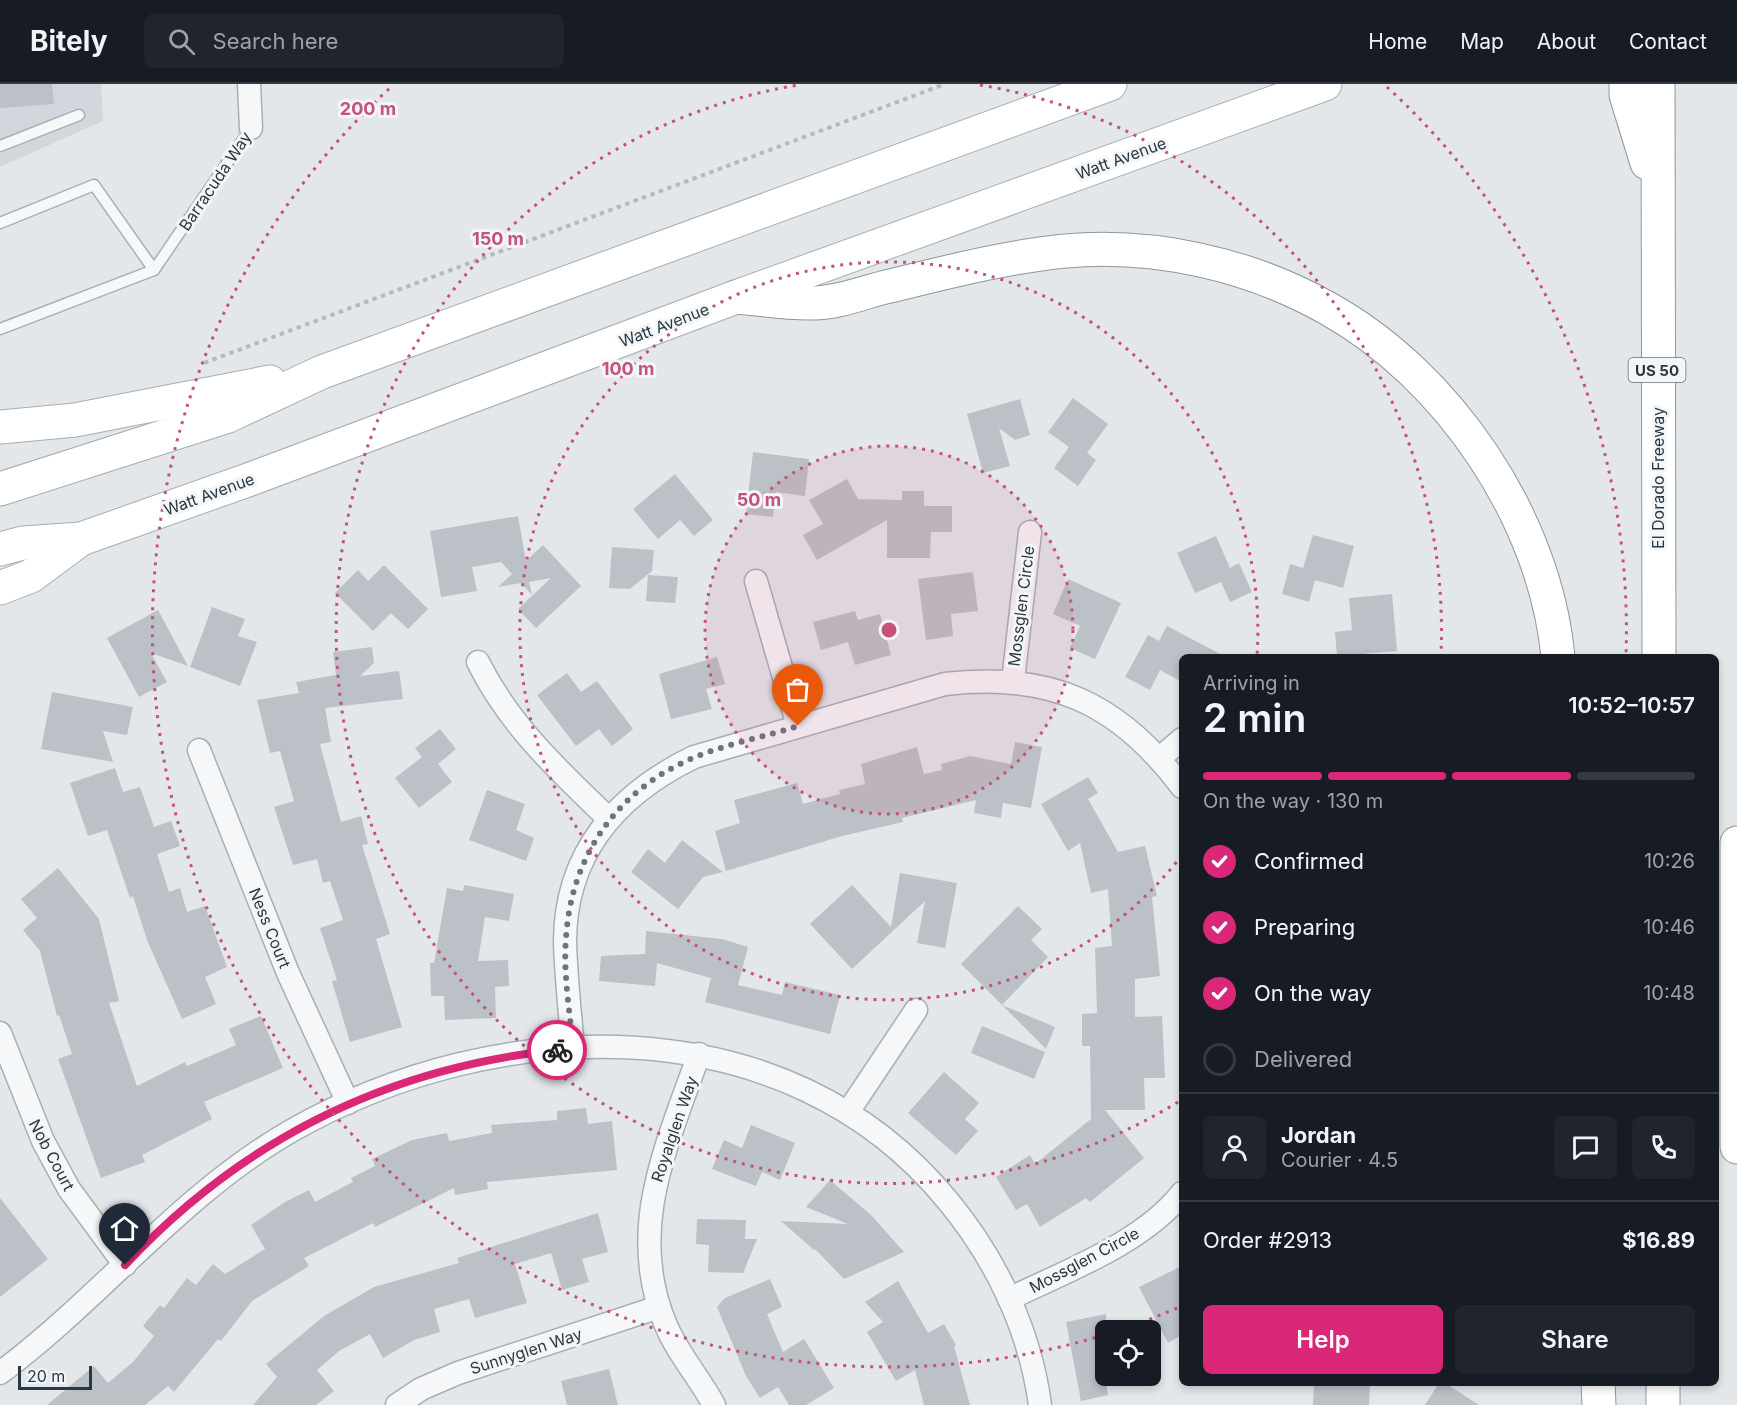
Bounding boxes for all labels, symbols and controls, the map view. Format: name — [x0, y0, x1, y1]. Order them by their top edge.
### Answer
search box — [144, 14, 564, 68]
text: Bitely — [30, 24, 108, 58]
icon: search — [165, 25, 198, 58]
text: Search here — [213, 28, 338, 54]
text: Home — [1368, 29, 1427, 54]
text: Map — [1460, 29, 1504, 54]
text: About — [1537, 29, 1596, 54]
text: Contact — [1629, 29, 1707, 54]
text: 200 m — [340, 98, 396, 119]
street label: Barracuda Way — [174, 128, 256, 234]
street label: Watt Avenue — [1073, 132, 1169, 184]
text: 150 m — [472, 228, 524, 249]
street label: Watt Avenue — [616, 299, 712, 351]
text: 100 m — [602, 358, 654, 379]
road number: US 50 — [1628, 358, 1686, 382]
street label: El Dorado Freeway — [1648, 407, 1668, 549]
street label: Watt Avenue — [161, 468, 257, 520]
text: 50 m — [737, 489, 781, 510]
street label: Mossglen Circle — [1004, 544, 1038, 668]
centre of rings — [879, 620, 899, 640]
pin — [772, 664, 823, 726]
text: Arriving in — [1203, 671, 1300, 695]
icon: bag — [781, 673, 814, 706]
text: 10:52–10:57 — [1568, 692, 1695, 718]
text: 2 min — [1203, 694, 1306, 741]
text: On the way · 130 m — [1203, 789, 1383, 813]
icon: check — [1203, 845, 1236, 878]
text: Confirmed — [1254, 848, 1364, 874]
text: 10:26 — [1644, 849, 1695, 873]
street label: Ness Court — [245, 885, 295, 971]
icon: check — [1203, 911, 1236, 944]
text: Preparing — [1254, 914, 1355, 940]
text: 10:46 — [1643, 915, 1695, 939]
icon: check — [1203, 977, 1236, 1010]
text: On the way — [1254, 980, 1372, 1006]
text: 10:48 — [1643, 981, 1695, 1005]
courier — [527, 1020, 587, 1080]
icon: bike — [541, 1034, 574, 1067]
text: Delivered — [1254, 1046, 1352, 1072]
street label: Royalglen Way — [647, 1073, 701, 1185]
street label: Nob Court — [25, 1116, 79, 1194]
button: person — [1203, 1116, 1266, 1179]
button: chat — [1554, 1116, 1617, 1179]
button: phone — [1632, 1116, 1695, 1179]
text: Jordan — [1281, 1122, 1356, 1148]
text: Courier · 4.5 — [1281, 1148, 1398, 1172]
pin — [99, 1203, 150, 1265]
icon: home — [108, 1212, 141, 1245]
street label: Mossglen Circle — [1026, 1223, 1142, 1297]
text: Order #2913 — [1203, 1227, 1332, 1253]
text: $16.89 — [1622, 1227, 1695, 1253]
button: Help — [1203, 1305, 1443, 1374]
button: Share — [1455, 1305, 1695, 1374]
map controls — [1095, 1320, 1161, 1386]
button: locate — [1095, 1320, 1161, 1386]
street label: Sunnyglen Way — [467, 1323, 585, 1379]
scale bar — [18, 1363, 92, 1390]
text: 20 m — [27, 1366, 65, 1386]

